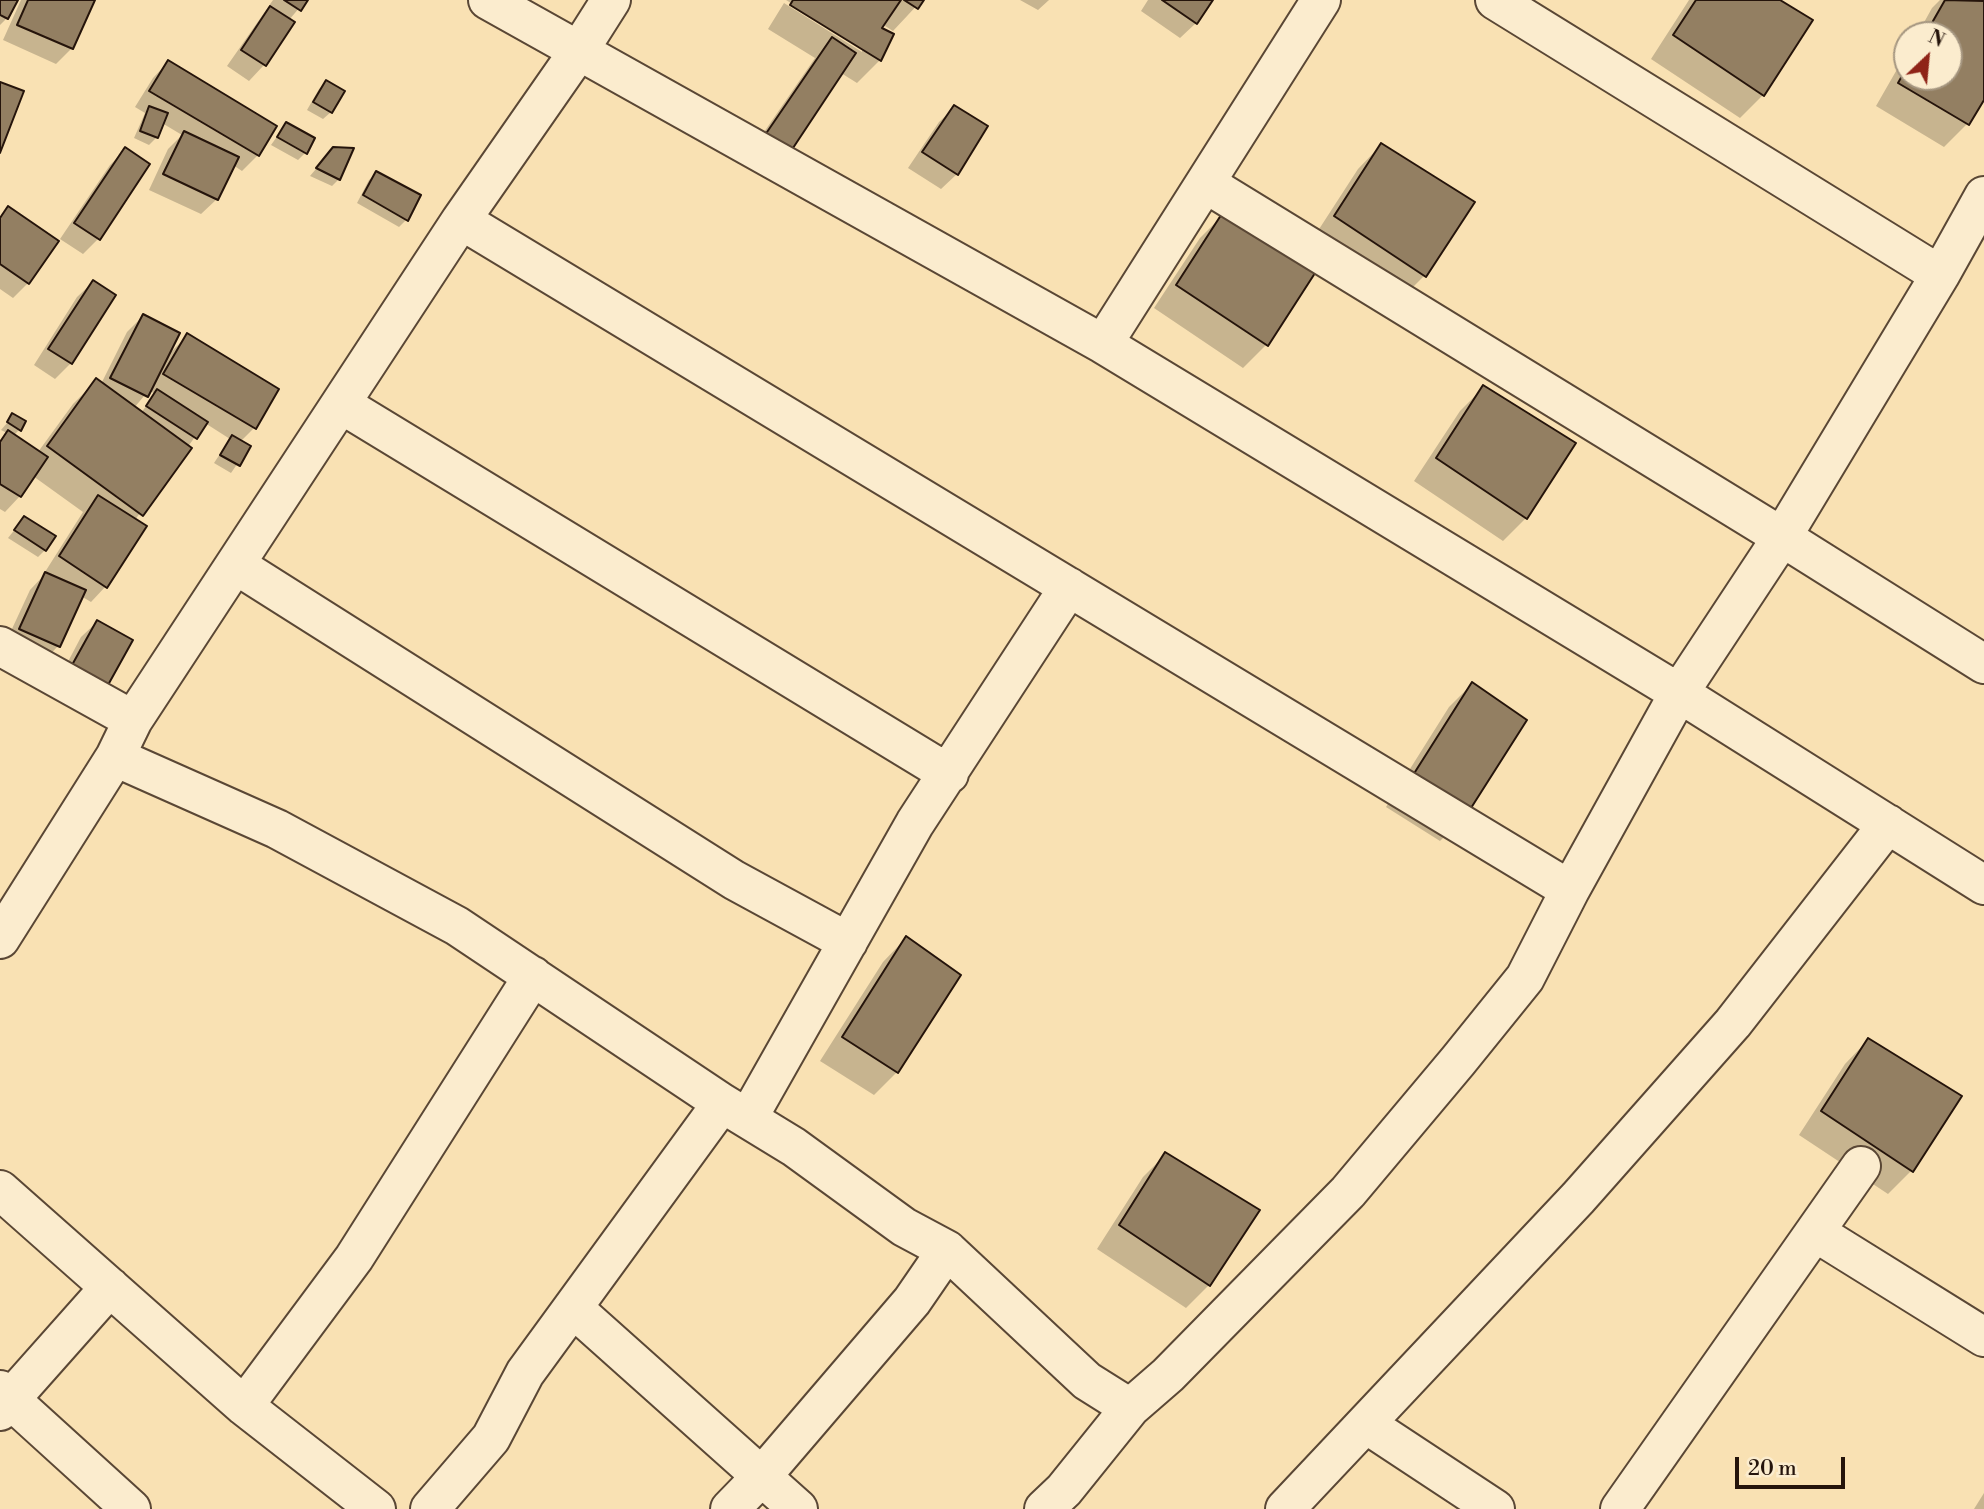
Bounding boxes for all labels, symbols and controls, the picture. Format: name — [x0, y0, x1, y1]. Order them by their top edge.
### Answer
north arrow — [1893, 21, 1963, 91]
text: N — [1924, 25, 1948, 53]
scale bar — [1739, 1442, 1849, 1486]
text: 20 m — [1748, 1456, 1797, 1482]

